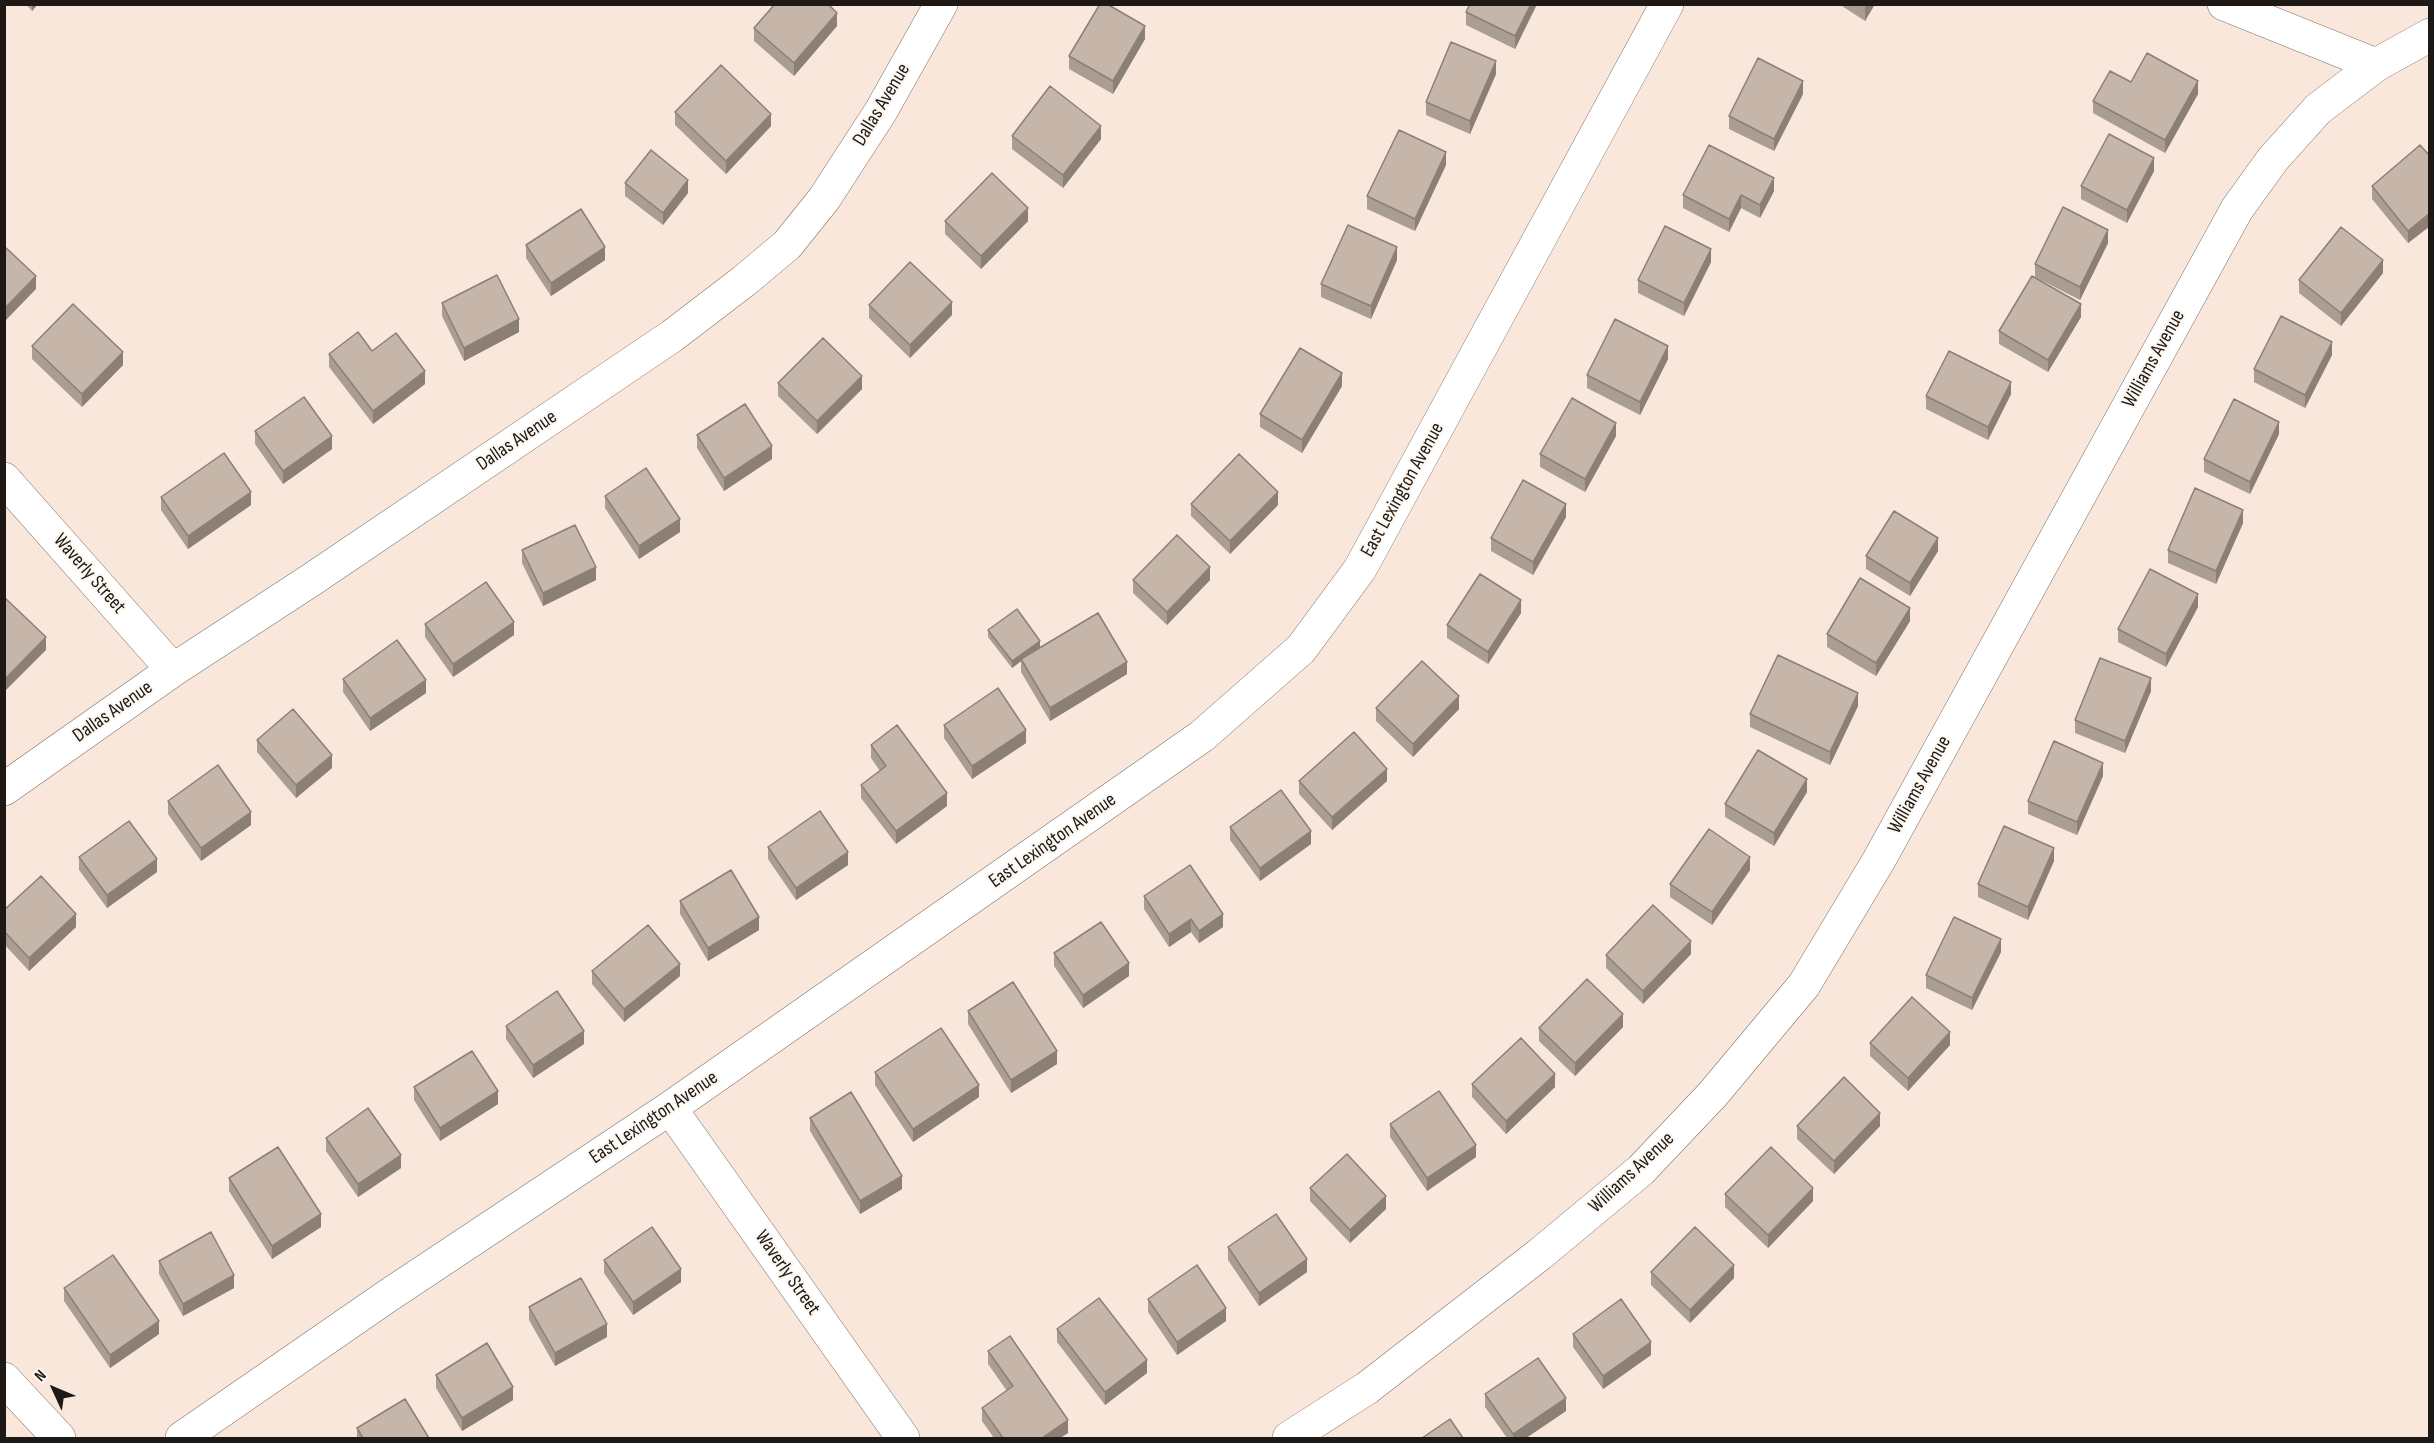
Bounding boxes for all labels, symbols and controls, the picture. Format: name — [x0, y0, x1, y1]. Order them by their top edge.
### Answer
street label: Dallas Avenue — [848, 59, 916, 151]
street label: Williams Avenue — [2117, 306, 2191, 412]
street label: Dallas Avenue — [472, 405, 562, 477]
street label: East Lexington Avenue — [1356, 419, 1450, 561]
street label: Waverly Street — [48, 529, 130, 619]
street label: Dallas Avenue — [69, 676, 157, 748]
street label: Williams Avenue — [1883, 732, 1957, 838]
street label: East Lexington Avenue — [985, 788, 1121, 894]
street label: East Lexington Avenue — [585, 1066, 723, 1170]
street label: Williams Avenue — [1584, 1127, 1680, 1219]
street label: Waverly Street — [749, 1226, 825, 1320]
north arrow — [24, 1359, 84, 1419]
text: N — [31, 1366, 50, 1386]

